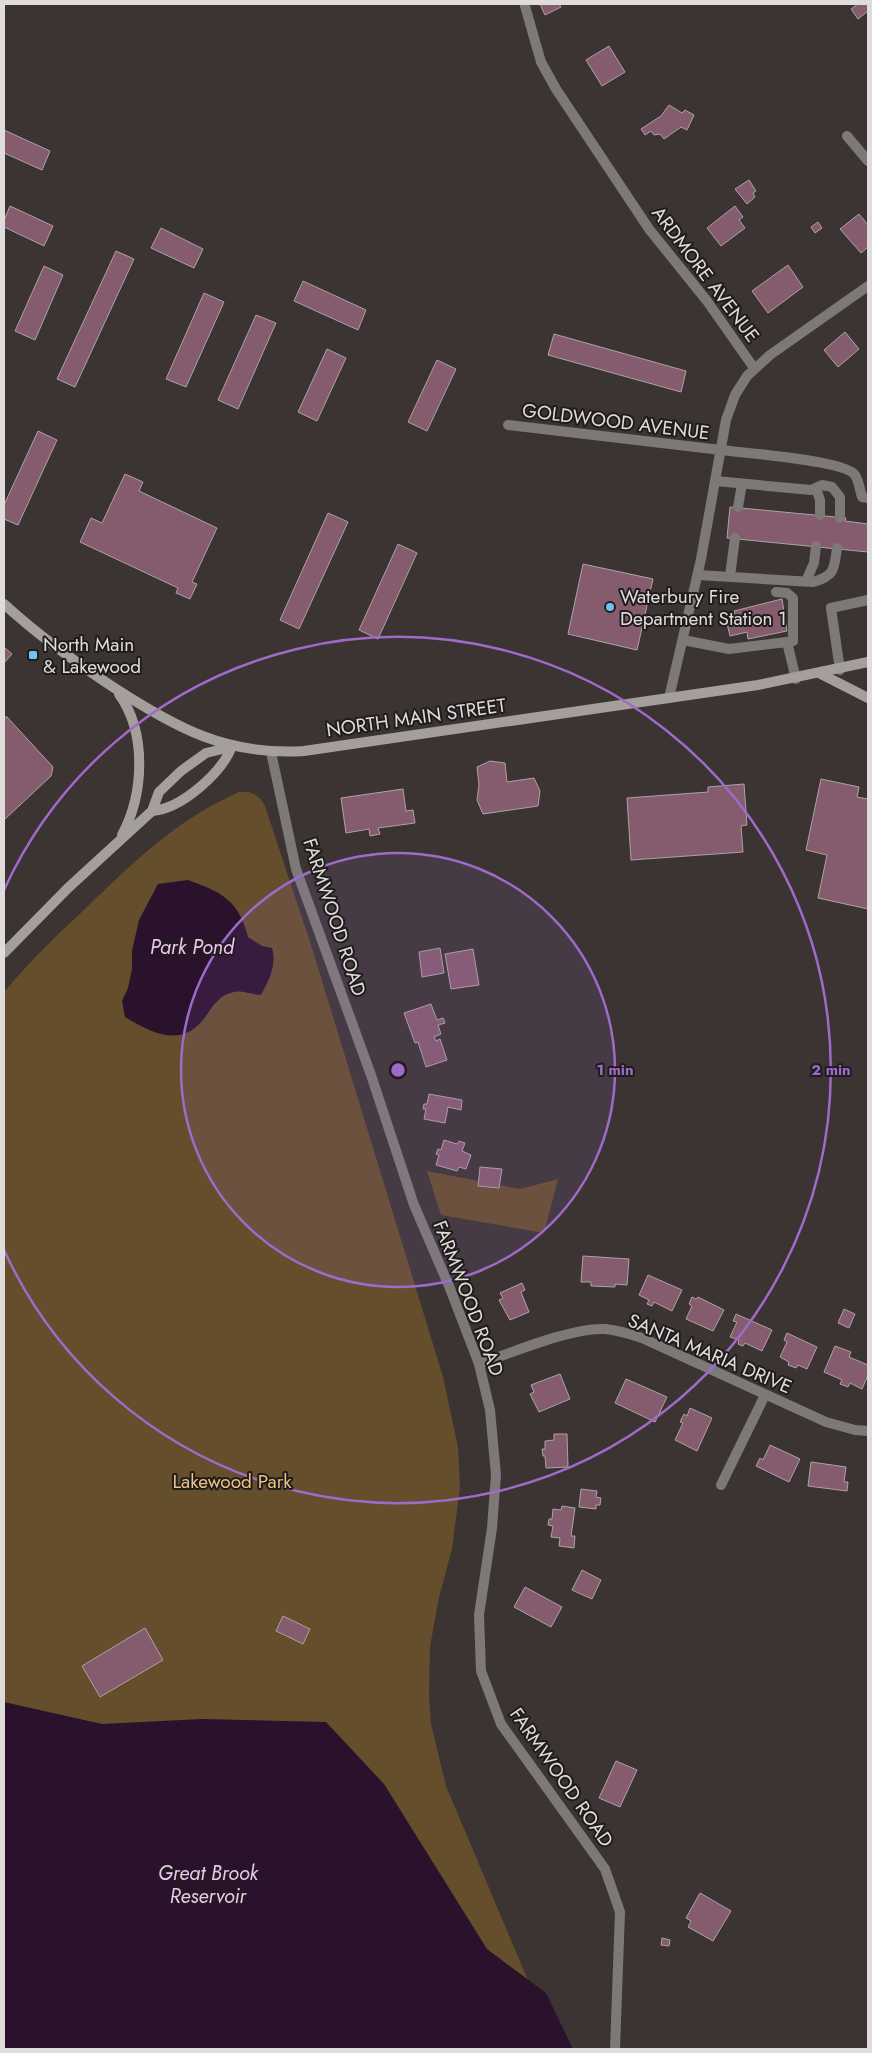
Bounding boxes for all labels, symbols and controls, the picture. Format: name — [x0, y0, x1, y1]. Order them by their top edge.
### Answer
street label: ARDMORE AVENUE — [645, 201, 766, 348]
street label: GOLDWOOD AVENUE — [521, 397, 711, 446]
place label: Waterbury Fire Department Station 1 — [620, 583, 787, 632]
marker: Waterbury Fire Department Station 1 — [604, 601, 616, 613]
place label: North Main & Lakewood — [43, 631, 141, 680]
marker: North Main & Lakewood — [27, 649, 39, 661]
street label: NORTH MAIN STREET — [325, 692, 508, 743]
street label: FARMWOOD ROAD — [296, 835, 373, 1000]
water label: Park Pond — [150, 933, 235, 962]
text: 1 min — [596, 1059, 634, 1081]
text: 2 min — [811, 1059, 851, 1081]
centre of rings — [389, 1061, 407, 1079]
street label: FARMWOOD ROAD — [426, 1217, 511, 1380]
street label: SANTA MARIA DRIVE — [624, 1307, 796, 1400]
park label: Lakewood Park — [172, 1468, 292, 1495]
street label: FARMWOOD ROAD — [503, 1702, 620, 1852]
water label: Great Brook Reservoir — [158, 1859, 259, 1911]

